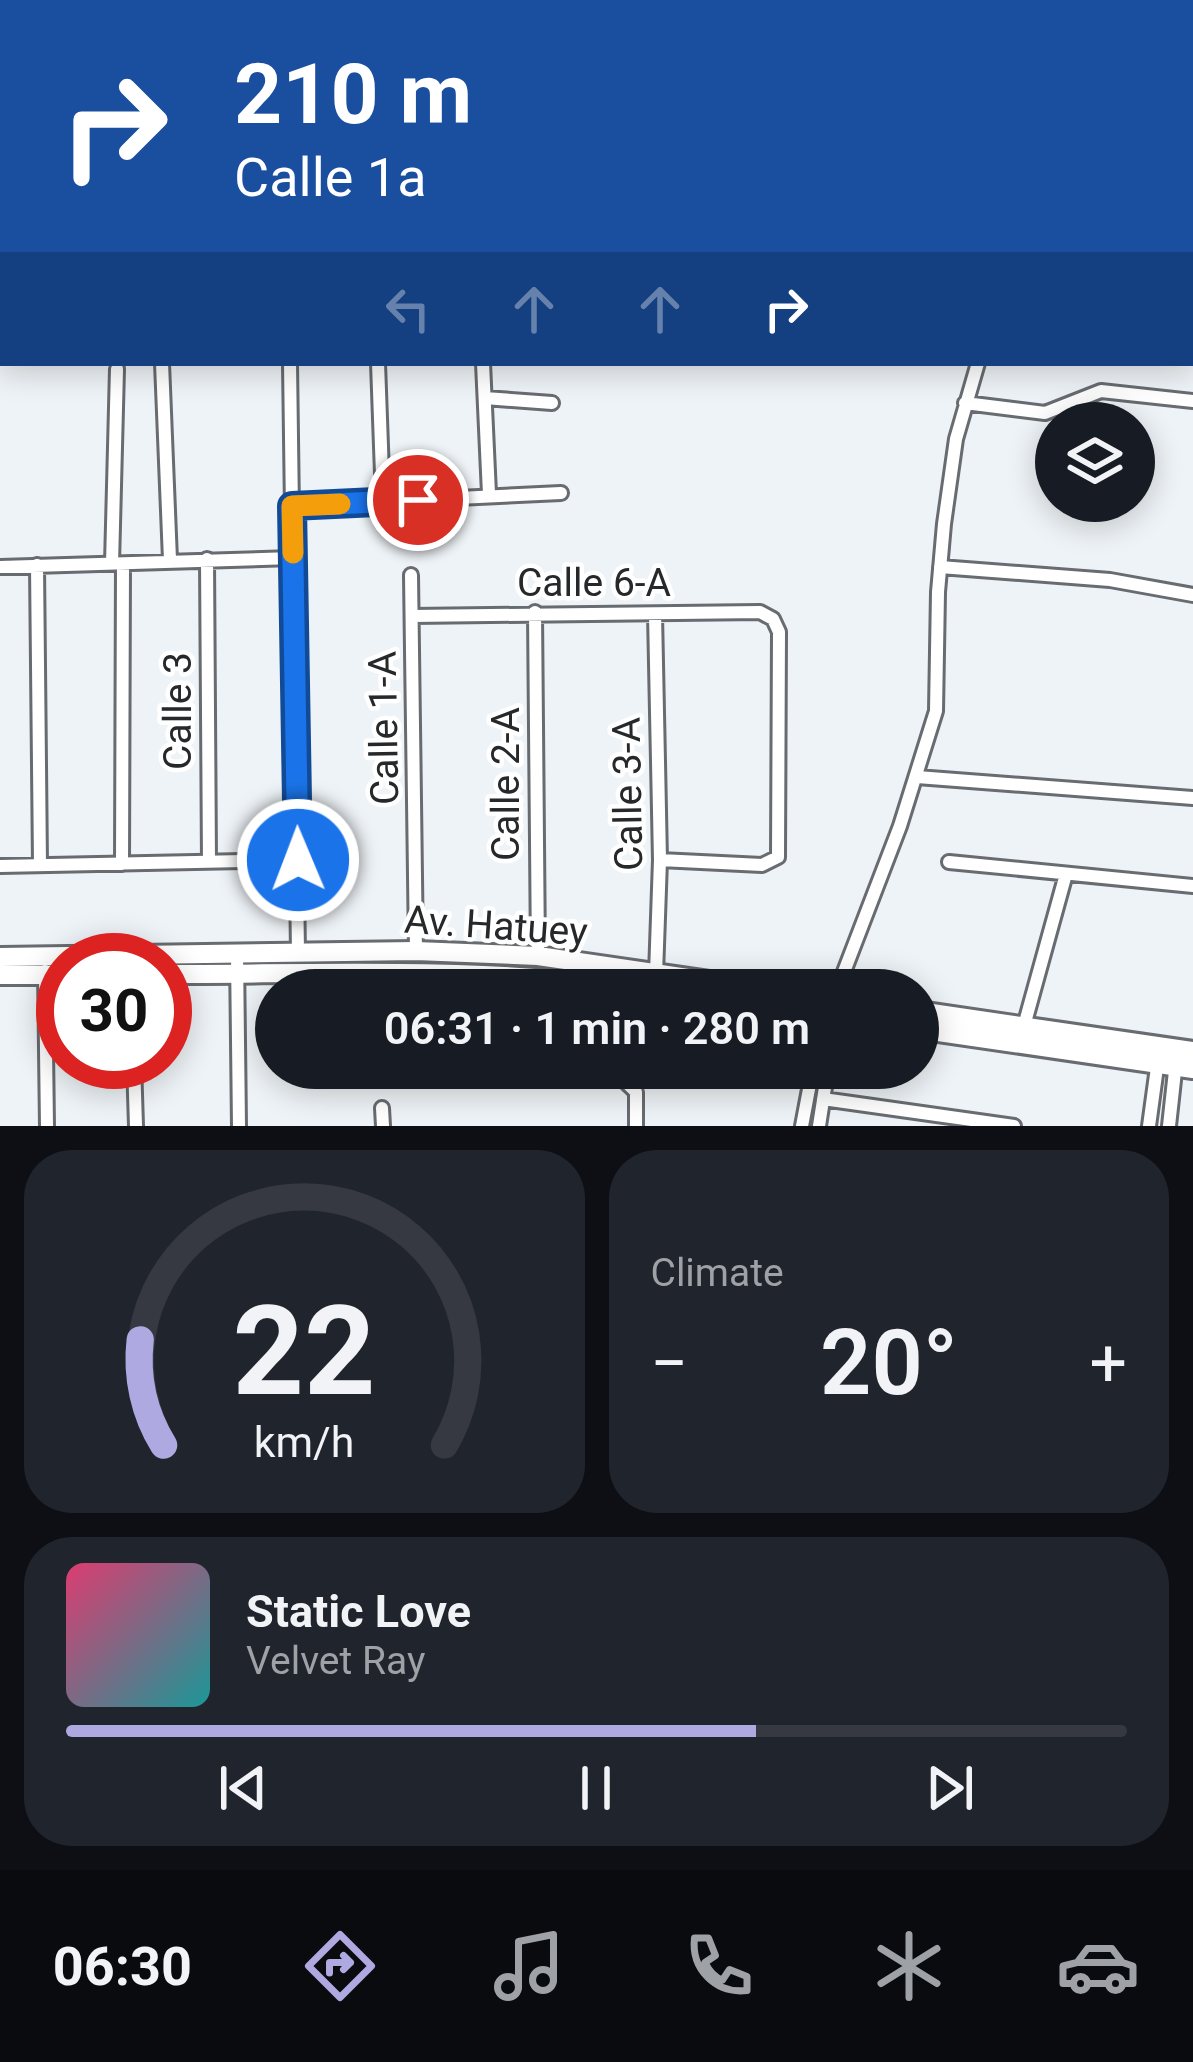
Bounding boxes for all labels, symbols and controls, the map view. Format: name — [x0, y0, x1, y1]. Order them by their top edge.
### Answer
text: 210 m — [234, 45, 472, 144]
icon: right — [36, 48, 192, 204]
text: Calle 1a — [234, 146, 427, 209]
icon: left — [375, 276, 441, 342]
icon: ahead — [501, 276, 567, 342]
icon: ahead — [627, 276, 693, 342]
icon: right — [753, 276, 819, 342]
map controls — [1035, 402, 1155, 522]
button: layers — [1035, 402, 1155, 522]
pin — [367, 449, 469, 551]
icon: arrive — [385, 467, 451, 533]
street label: Calle 6-A — [517, 560, 671, 606]
street label: Calle 1-A — [360, 651, 408, 805]
street label: Calle 3 — [155, 652, 201, 770]
street label: Calle 2-A — [483, 707, 529, 861]
street label: Calle 3-A — [604, 717, 652, 871]
position arrow — [235, 797, 361, 923]
street label: Av. Hatuey — [403, 897, 589, 955]
speed limit sign: 30 — [36, 933, 192, 1089]
text: 06:31 · 1 min · 280 m — [384, 1002, 810, 1055]
text: Climate — [651, 1250, 784, 1296]
text: 22 — [233, 1278, 376, 1424]
text: 20° — [820, 1311, 958, 1416]
text: − — [651, 1325, 688, 1402]
text: + — [1090, 1325, 1127, 1402]
text: km/h — [254, 1416, 355, 1466]
text: Static Love — [246, 1585, 471, 1638]
text: Velvet Ray — [246, 1638, 425, 1684]
icon: previous — [210, 1755, 276, 1821]
icon: pause — [563, 1755, 629, 1821]
icon: next — [917, 1755, 983, 1821]
icon: directions — [298, 1924, 382, 2008]
icon: music — [487, 1924, 571, 2008]
icon: phone — [677, 1924, 761, 2008]
icon: climate — [867, 1924, 951, 2008]
icon: car — [1056, 1924, 1140, 2008]
text: 06:30 — [53, 1935, 192, 1998]

